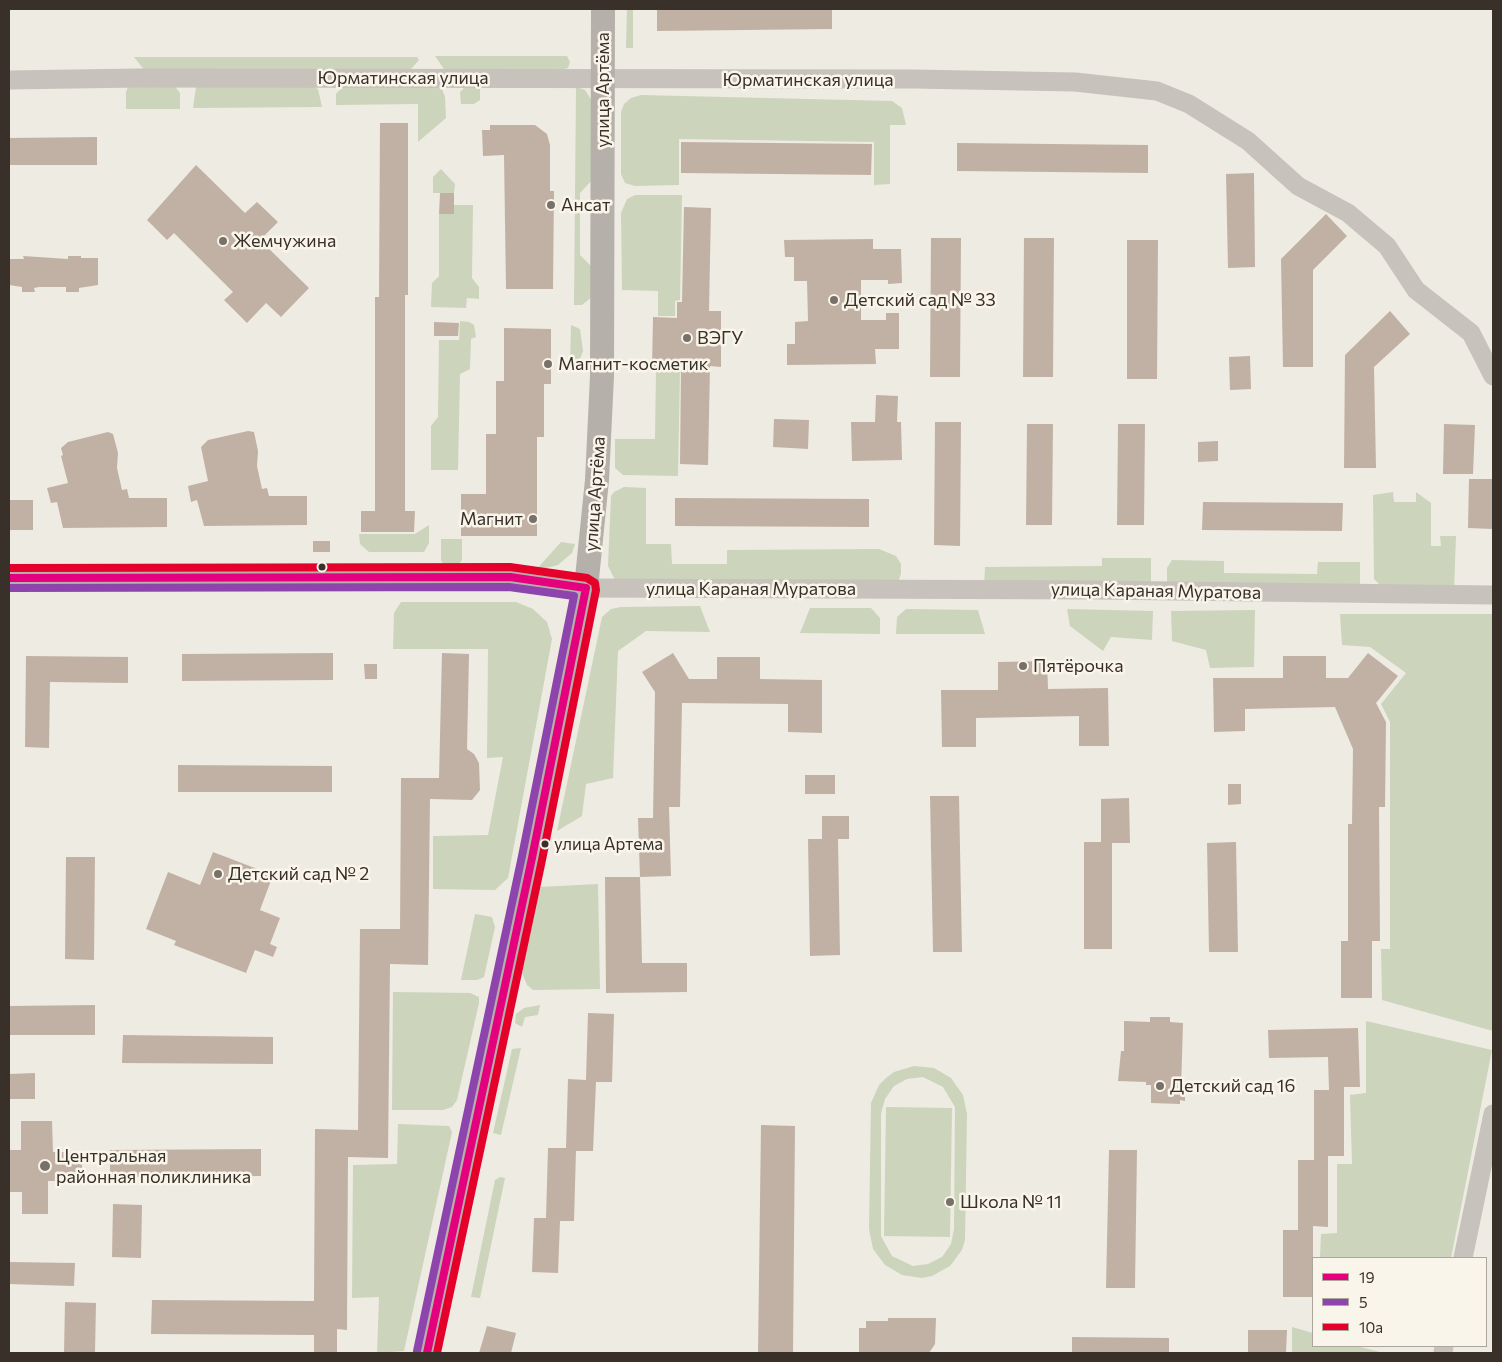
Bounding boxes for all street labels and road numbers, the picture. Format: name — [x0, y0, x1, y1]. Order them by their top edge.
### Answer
street label: улица Артёма — [592, 32, 614, 148]
street label: Юрматинская улица — [317, 67, 489, 89]
street label: Юрматинская улица — [722, 69, 894, 91]
street label: улица Артёма — [580, 436, 610, 552]
street label: улица Караная Муратова — [646, 578, 856, 600]
street label: улица Караная Муратова — [1051, 578, 1261, 604]

